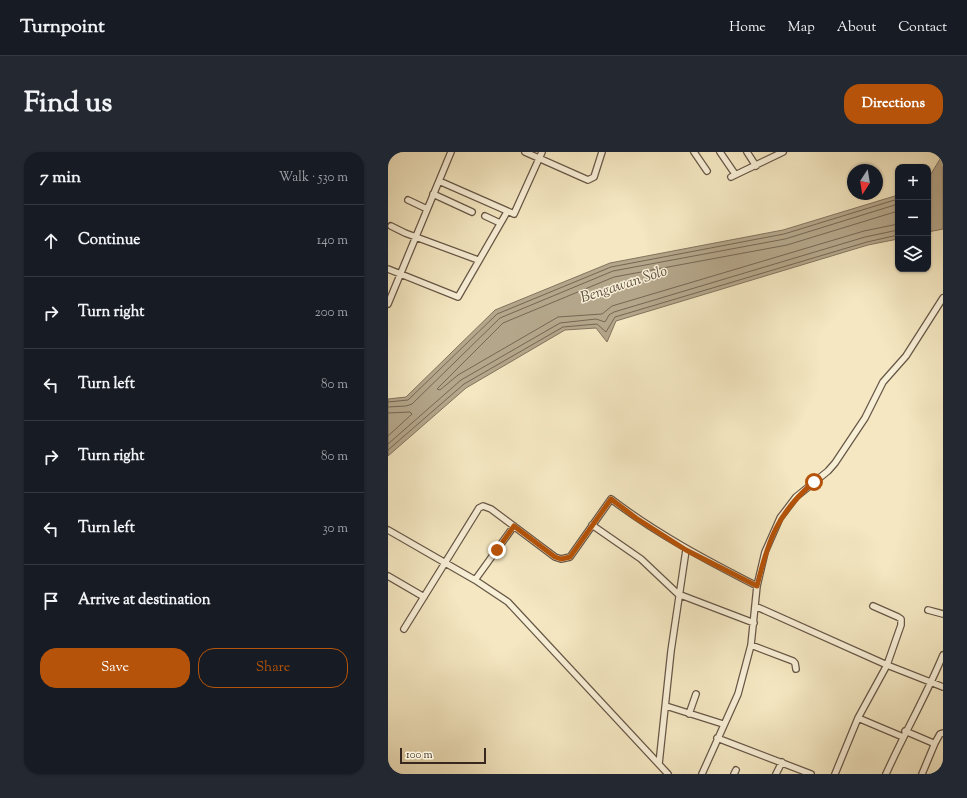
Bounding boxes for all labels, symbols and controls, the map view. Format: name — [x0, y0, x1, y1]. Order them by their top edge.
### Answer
text: Turnpoint — [20, 14, 105, 41]
text: Home — [729, 18, 766, 38]
text: Map — [788, 18, 815, 38]
text: About — [837, 18, 876, 38]
text: Contact — [898, 18, 947, 38]
text: Find us — [24, 84, 112, 124]
button: Directions — [844, 84, 943, 124]
north arrow — [847, 164, 883, 200]
map controls — [895, 164, 931, 272]
button: + — [895, 164, 931, 200]
text: 7 min — [40, 166, 81, 190]
text: Walk · 530 m — [279, 169, 348, 187]
button: − — [895, 200, 931, 236]
icon: ahead — [40, 230, 62, 252]
text: Continue — [78, 230, 140, 251]
text: 140 m — [317, 232, 348, 250]
button: layers — [895, 236, 931, 272]
water label: Bengawan Solo — [578, 261, 670, 309]
icon: right — [40, 302, 62, 324]
text: Turn right — [78, 302, 144, 323]
text: 200 m — [315, 304, 348, 322]
icon: left — [40, 374, 62, 396]
text: Turn left — [78, 374, 135, 395]
text: 80 m — [321, 376, 348, 394]
icon: right — [40, 446, 62, 468]
text: Turn right — [78, 446, 144, 467]
text: 80 m — [321, 448, 348, 466]
route start — [805, 473, 823, 491]
icon: left — [40, 518, 62, 540]
text: Turn left — [78, 518, 135, 539]
text: 30 m — [322, 520, 348, 538]
route end — [488, 541, 506, 559]
icon: arrive — [40, 590, 62, 612]
text: Arrive at destination — [78, 590, 211, 611]
button: Save — [40, 648, 190, 688]
button: Share — [198, 648, 348, 688]
scale bar — [400, 746, 486, 765]
text: 100 m — [406, 747, 433, 763]

